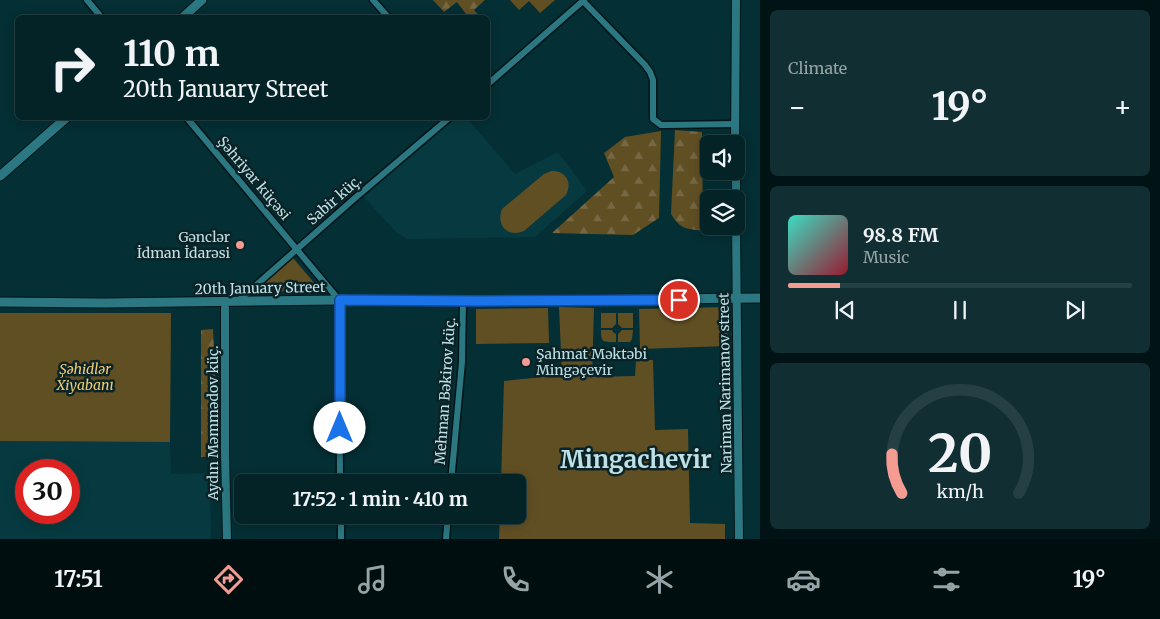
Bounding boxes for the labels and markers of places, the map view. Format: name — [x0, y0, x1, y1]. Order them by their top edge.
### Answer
place label: Gənclər İdman İdarəsi — [137, 228, 230, 262]
marker: Gənclər İdman İdarəsi — [234, 239, 246, 251]
pin — [658, 279, 700, 321]
place label: Şahmat Məktəbi Mingəçevir — [536, 345, 647, 379]
marker: Şahmat Məktəbi Mingəçevir — [520, 356, 532, 368]

